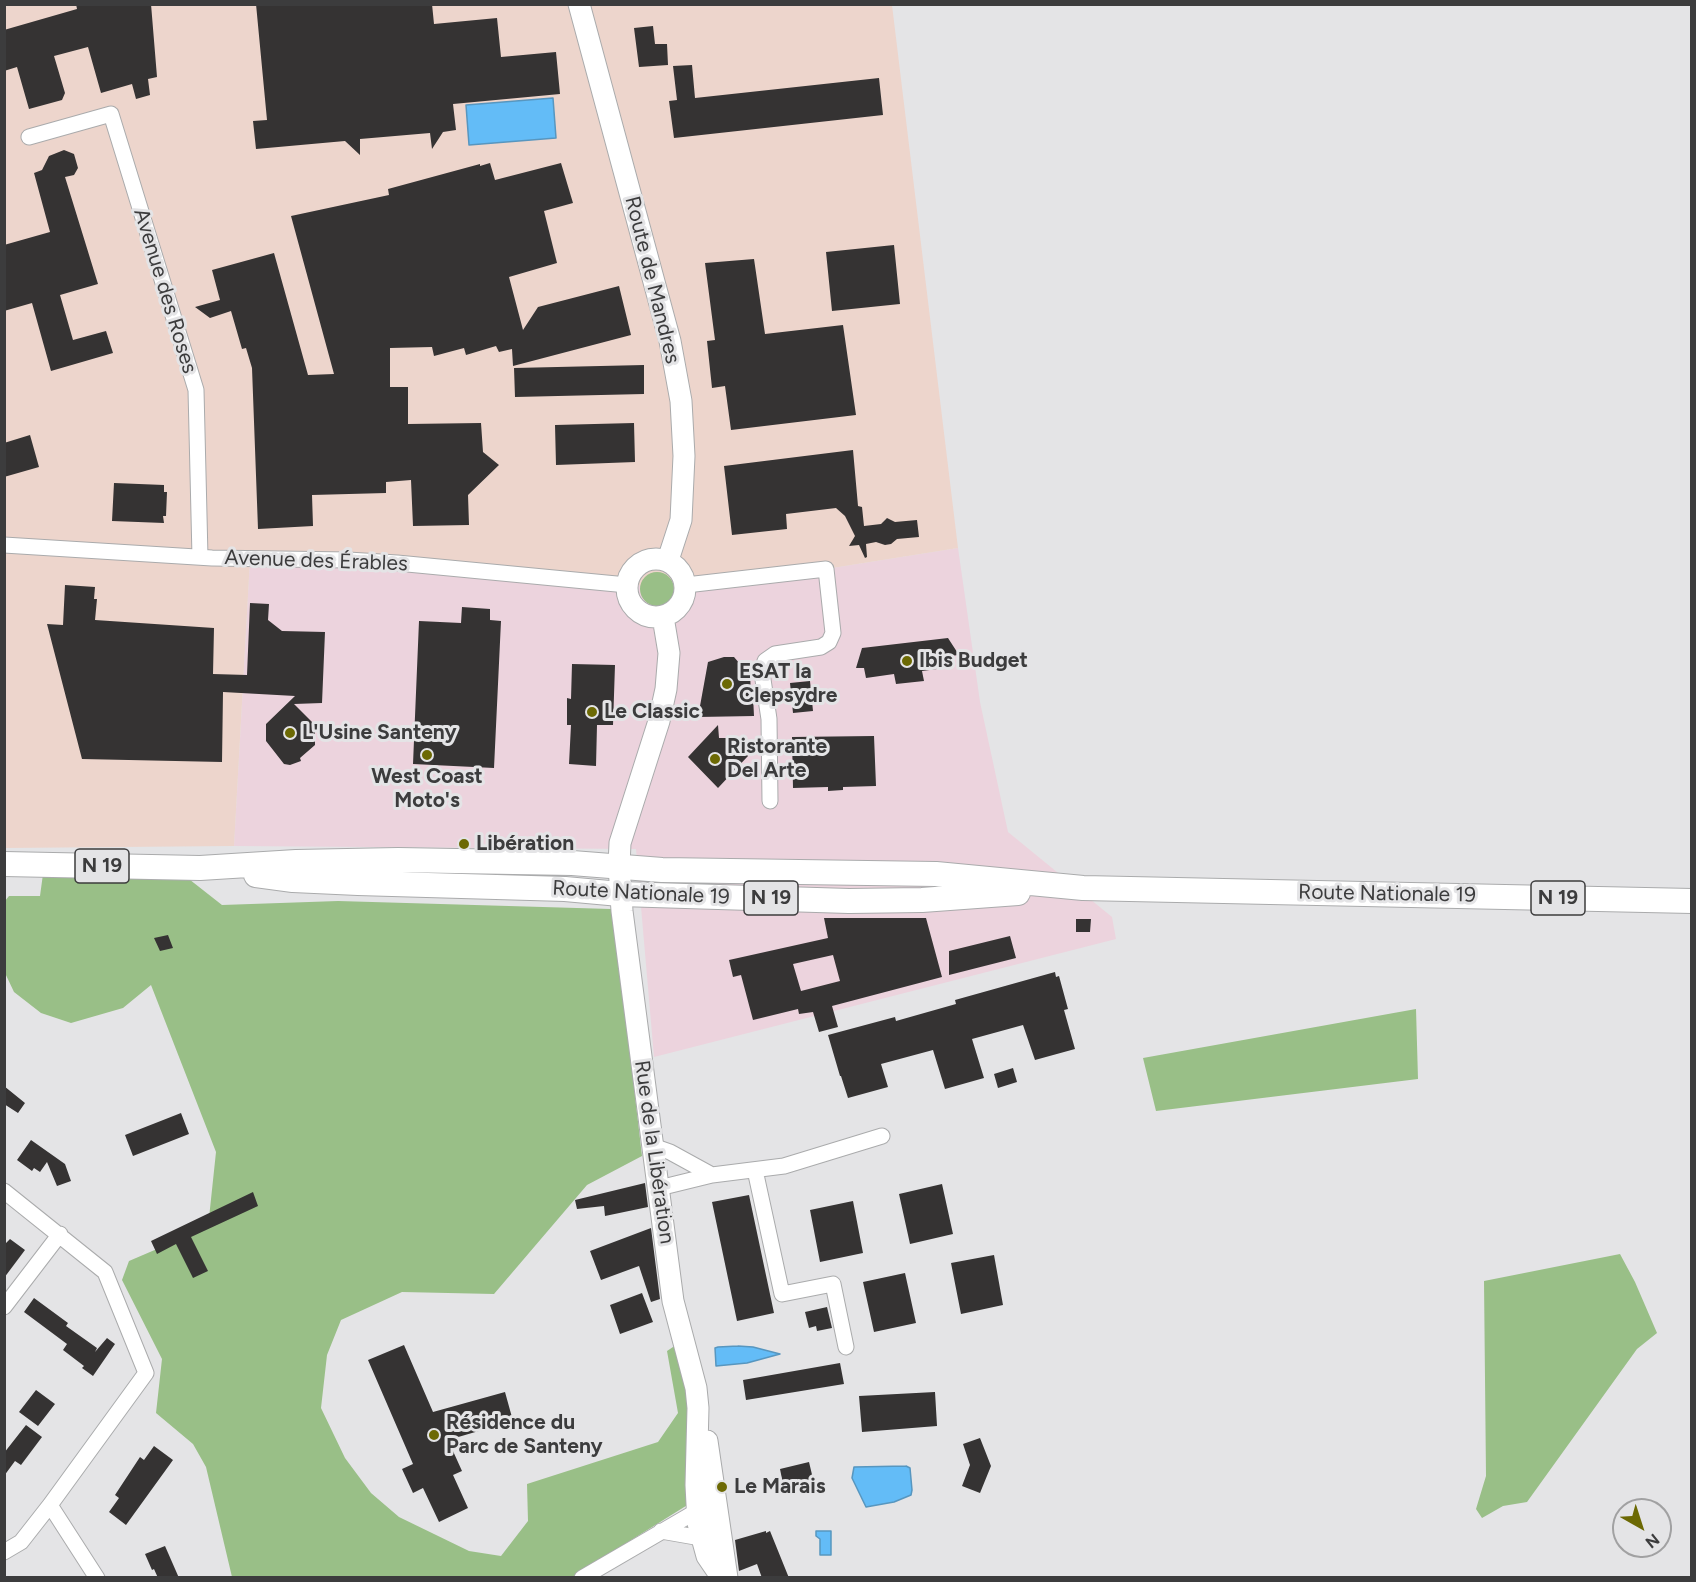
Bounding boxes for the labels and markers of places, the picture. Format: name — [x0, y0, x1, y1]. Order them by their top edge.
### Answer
place label: Ibis Budget — [919, 648, 1028, 674]
marker: Ibis Budget — [900, 654, 914, 668]
place label: ESAT la Clepsydre — [739, 659, 837, 709]
marker: ESAT la Clepsydre — [720, 677, 734, 691]
place label: Le Classic — [604, 699, 700, 725]
marker: Le Classic — [585, 705, 599, 719]
place label: L'Usine Santeny — [302, 720, 457, 746]
marker: L'Usine Santeny — [283, 726, 297, 740]
place label: Ristorante Del Arte — [727, 734, 827, 784]
marker: West Coast Moto's — [420, 748, 434, 762]
marker: Ristorante Del Arte — [708, 752, 722, 766]
place label: West Coast Moto's — [371, 764, 483, 814]
place label: Libération — [476, 831, 574, 857]
marker: Libération — [457, 837, 471, 851]
place label: Résidence du Parc de Santeny — [446, 1410, 603, 1460]
marker: Résidence du Parc de Santeny — [427, 1428, 441, 1442]
place label: Le Marais — [734, 1474, 826, 1500]
marker: Le Marais — [715, 1480, 729, 1494]

